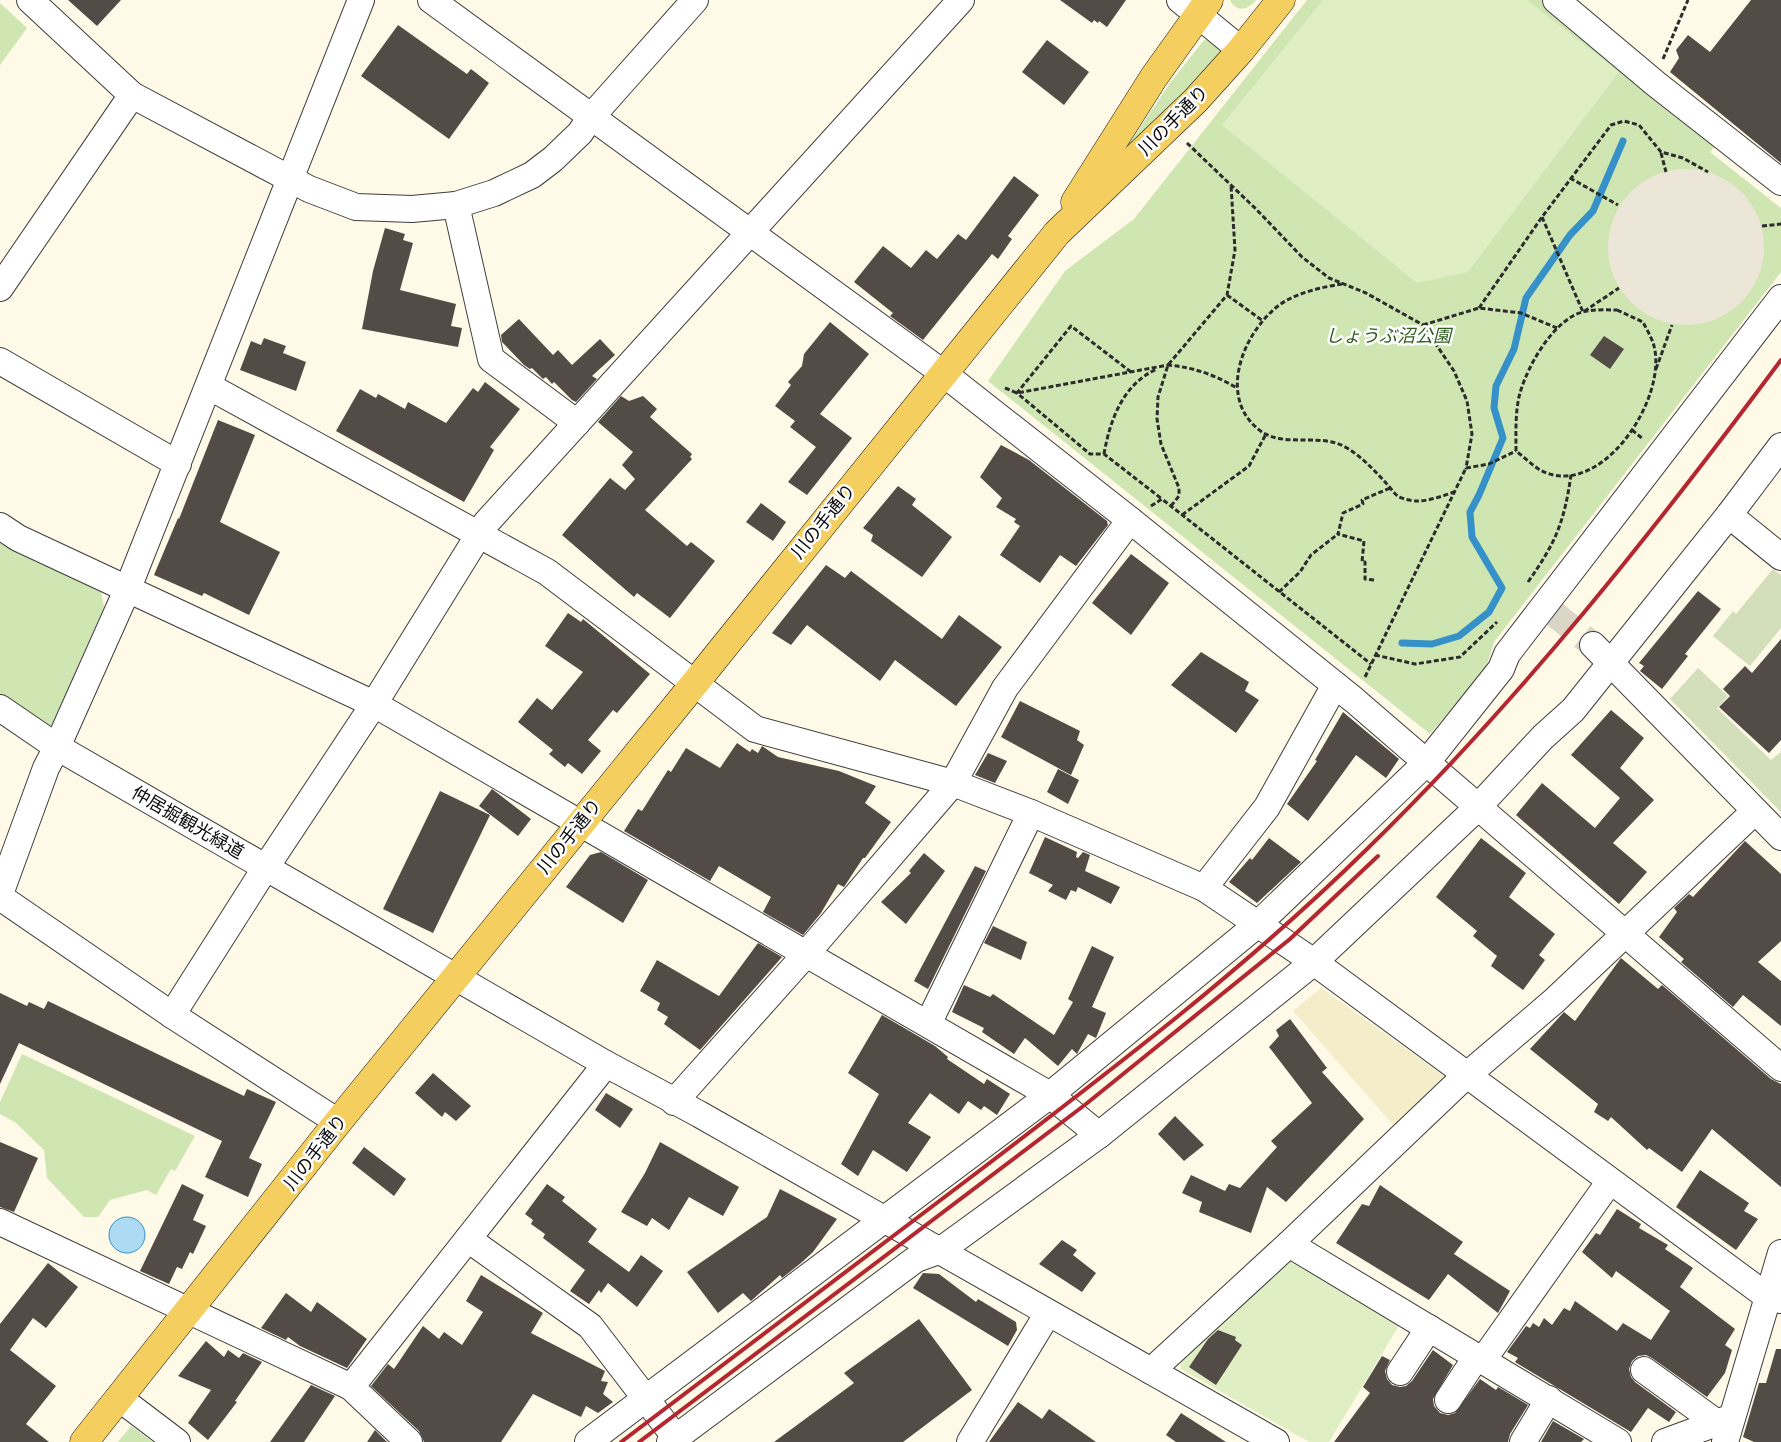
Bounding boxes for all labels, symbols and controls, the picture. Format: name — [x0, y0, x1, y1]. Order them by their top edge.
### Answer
street label: 川の手通り — [1134, 81, 1212, 159]
park label: しょうぶ沼公園 — [1325, 325, 1454, 346]
street label: 川の手通り — [787, 479, 859, 563]
street label: 仲居掘観光緑道 — [128, 781, 248, 863]
street label: 川の手通り — [533, 794, 605, 878]
street label: 川の手通り — [279, 1110, 351, 1194]

